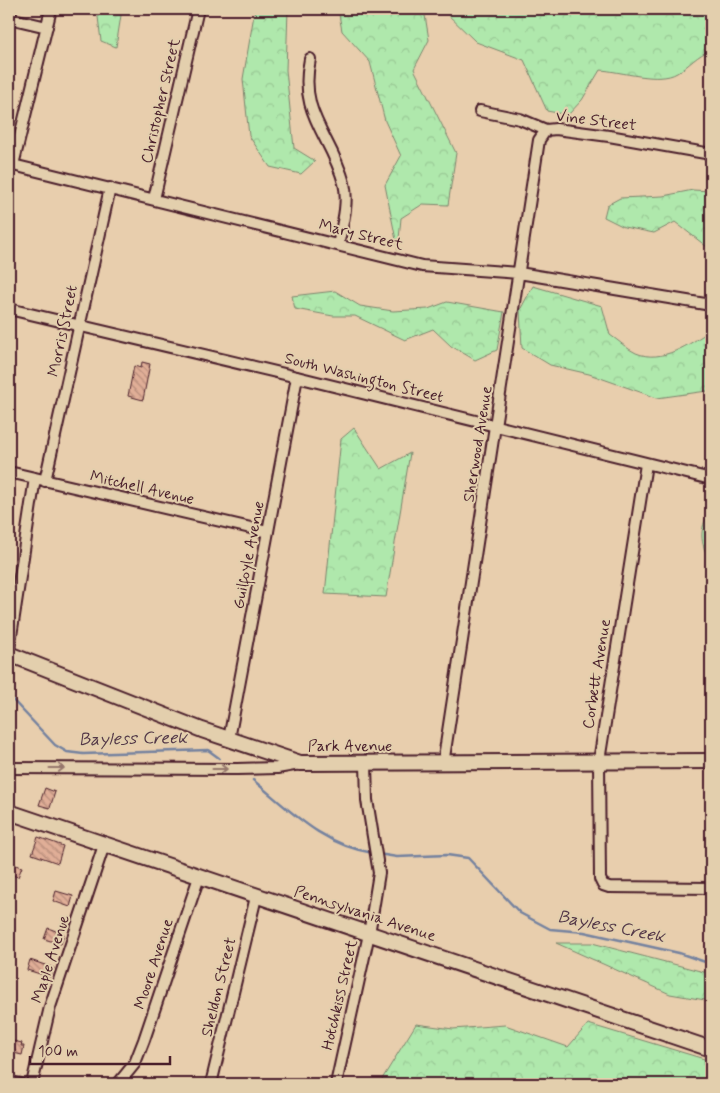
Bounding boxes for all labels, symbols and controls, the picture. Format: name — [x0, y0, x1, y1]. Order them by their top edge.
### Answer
street label: Christopher Street — [136, 36, 186, 166]
street label: Vine Street — [554, 106, 638, 136]
street label: Mary Street — [317, 214, 406, 256]
street label: Morris Street — [43, 283, 83, 379]
street label: South Washington Street — [282, 348, 446, 409]
street label: Sherwood Avenue — [458, 384, 498, 504]
street label: Mitchell Avenue — [88, 466, 196, 510]
street label: Guilfoyle Avenue — [228, 499, 272, 611]
street label: Corbett Avenue — [578, 617, 616, 731]
water label: Bayless Creek — [78, 726, 188, 752]
street label: Park Avenue — [308, 736, 392, 757]
one-way arrow — [49, 763, 65, 773]
one-way arrow — [212, 764, 228, 774]
street label: Pennsylvania Avenue — [291, 881, 439, 947]
water label: Bayless Creek — [555, 905, 667, 949]
street label: Maple Avenue — [27, 912, 75, 1006]
street label: Moore Avenue — [129, 916, 179, 1012]
street label: Sheldon Street — [196, 935, 242, 1039]
street label: Hotchkiss Street — [317, 937, 363, 1052]
scale bar — [30, 1033, 170, 1065]
text: 100 m — [38, 1042, 78, 1062]

